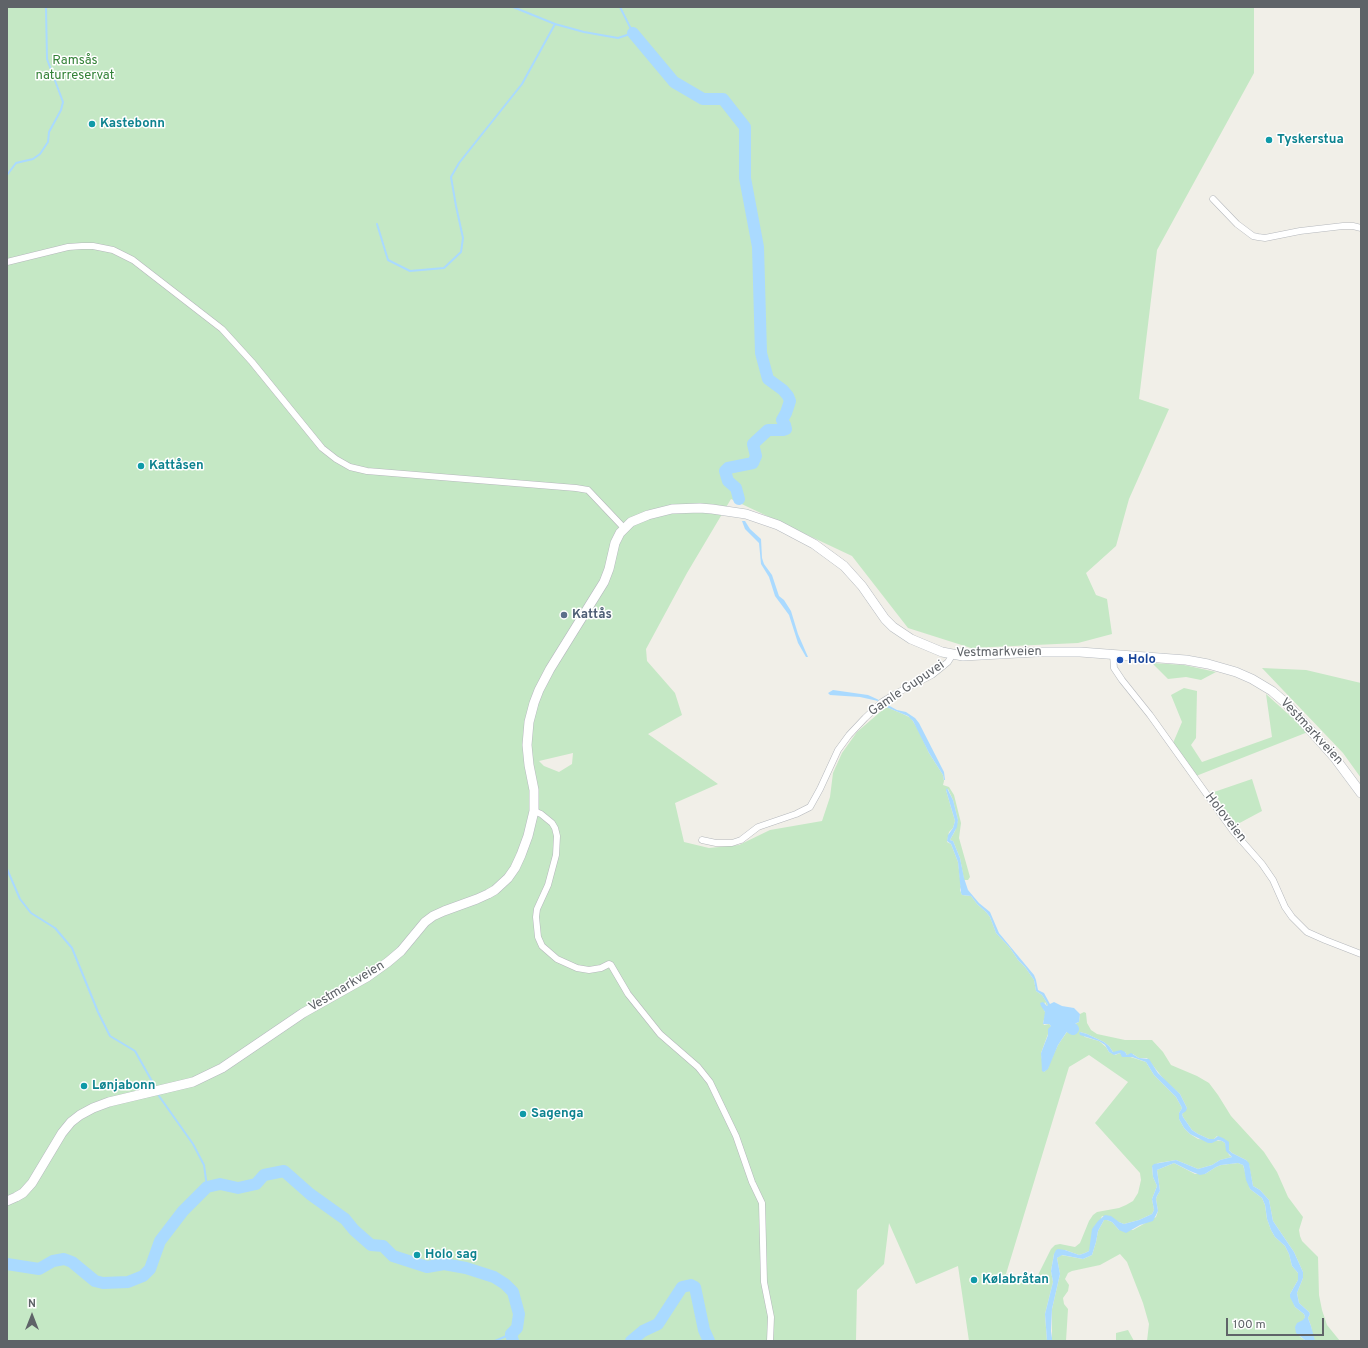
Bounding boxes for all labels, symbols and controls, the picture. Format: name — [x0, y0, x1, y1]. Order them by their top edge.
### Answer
park label: Ramsås naturreservat — [36, 53, 114, 84]
place label: Kastebonn — [100, 116, 165, 132]
marker: Kastebonn — [87, 119, 97, 129]
place label: Tyskerstua — [1277, 132, 1344, 148]
marker: Tyskerstua — [1264, 135, 1274, 145]
place label: Kattåsen — [149, 458, 204, 474]
marker: Kattåsen — [136, 461, 146, 471]
place label: Kattås — [572, 607, 612, 623]
marker: Kattås — [559, 610, 569, 620]
street label: Vestmarkveien — [956, 644, 1042, 662]
place label: Holo — [1128, 652, 1156, 668]
marker: Holo — [1115, 655, 1125, 665]
street label: Gamle Gupuvei — [866, 658, 948, 720]
street label: Vestmarkveien — [1276, 695, 1346, 769]
street label: Holoveien — [1201, 790, 1249, 846]
street label: Vestmarkveien — [306, 958, 388, 1016]
place label: Lønjabonn — [92, 1078, 155, 1094]
marker: Lønjabonn — [79, 1081, 89, 1091]
place label: Sagenga — [531, 1106, 583, 1122]
marker: Sagenga — [518, 1109, 528, 1119]
place label: Holo sag — [425, 1247, 477, 1263]
marker: Holo sag — [412, 1250, 422, 1260]
place label: Kølabråtan — [982, 1272, 1049, 1288]
marker: Kølabråtan — [969, 1275, 979, 1285]
north arrow — [12, 1296, 52, 1336]
text: N — [28, 1297, 36, 1311]
scale bar — [1228, 1310, 1326, 1336]
text: 100 m — [1233, 1317, 1266, 1333]

